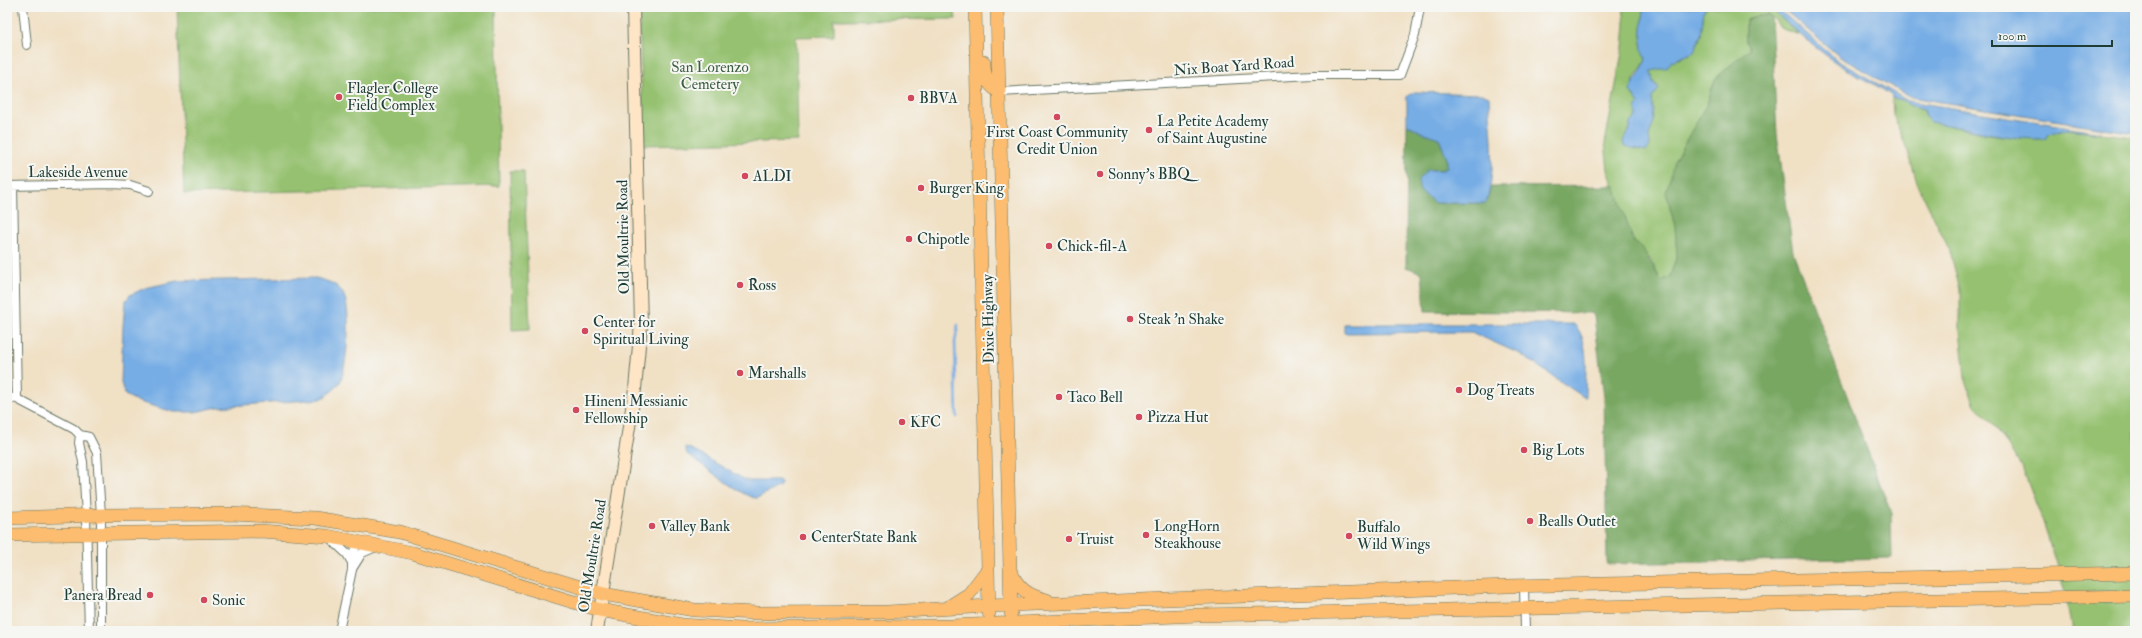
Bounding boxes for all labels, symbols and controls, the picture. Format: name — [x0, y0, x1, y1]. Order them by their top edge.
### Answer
scale bar — [1992, 22, 2112, 48]
text: 100 m — [1998, 29, 2027, 44]
street label: Nix Boat Yard Road — [1173, 53, 1296, 80]
park label: San Lorenzo Cemetery — [671, 58, 749, 94]
place label: Flagler College Field Complex — [347, 79, 438, 116]
place label: BBVA — [919, 89, 958, 108]
marker: Flagler College Field Complex — [334, 92, 344, 102]
marker: BBVA — [906, 93, 916, 103]
marker: First Coast Community Credit Union — [1052, 112, 1062, 122]
place label: La Petite Academy of Saint Augustine — [1157, 112, 1269, 148]
place label: First Coast Community Credit Union — [986, 123, 1128, 159]
marker: La Petite Academy of Saint Augustine — [1144, 125, 1154, 135]
street label: Lakeside Avenue — [28, 163, 128, 182]
place label: Sonny's BBQ — [1108, 165, 1199, 184]
place label: ALDI — [752, 167, 792, 186]
marker: Sonny's BBQ — [1095, 169, 1105, 179]
marker: ALDI — [740, 171, 750, 181]
street label: Old Moultrie Road — [613, 179, 634, 294]
place label: Burger King — [929, 179, 1005, 198]
marker: Burger King — [916, 183, 926, 193]
place label: Chipotle — [917, 230, 970, 250]
marker: Chipotle — [904, 234, 914, 244]
place label: Chick-fil-A — [1057, 237, 1128, 256]
marker: Chick-fil-A — [1044, 241, 1054, 251]
street label: Dixie Highway — [978, 274, 999, 364]
place label: Ross — [748, 276, 776, 295]
marker: Ross — [735, 280, 745, 290]
place label: Steak 'n Shake — [1138, 310, 1224, 329]
place label: Center for Spiritual Living — [593, 313, 689, 350]
marker: Steak 'n Shake — [1125, 314, 1135, 324]
marker: Center for Spiritual Living — [580, 326, 590, 336]
place label: Marshalls — [748, 364, 806, 383]
marker: Marshalls — [735, 368, 745, 378]
place label: Dog Treats — [1467, 381, 1534, 400]
marker: Dog Treats — [1454, 385, 1464, 395]
place label: Taco Bell — [1067, 388, 1123, 407]
place label: Hineni Messianic Fellowship — [584, 392, 688, 429]
marker: Taco Bell — [1054, 392, 1064, 402]
marker: Hineni Messianic Fellowship — [571, 405, 581, 415]
place label: Pizza Hut — [1147, 408, 1208, 427]
marker: Pizza Hut — [1134, 412, 1144, 422]
place label: KFC — [910, 413, 941, 432]
marker: KFC — [897, 417, 907, 427]
place label: Big Lots — [1532, 441, 1584, 460]
marker: Big Lots — [1519, 445, 1529, 455]
street label: Old Moultrie Road — [574, 497, 611, 614]
place label: Bealls Outlet — [1538, 512, 1616, 531]
marker: Bealls Outlet — [1525, 516, 1535, 526]
place label: Valley Bank — [660, 517, 730, 536]
place label: LongHorn Steakhouse — [1154, 517, 1221, 553]
place label: Buffalo Wild Wings — [1356, 518, 1430, 554]
marker: Valley Bank — [647, 521, 657, 531]
place label: CenterState Bank — [811, 528, 917, 547]
place label: Truist — [1077, 530, 1114, 549]
marker: LongHorn Steakhouse — [1141, 530, 1151, 540]
marker: Buffalo Wild Wings — [1344, 531, 1354, 541]
marker: CenterState Bank — [798, 532, 808, 542]
marker: Truist — [1064, 534, 1074, 544]
place label: Panera Bread — [63, 586, 143, 605]
marker: Panera Bread — [145, 590, 155, 600]
place label: Sonic — [212, 591, 245, 610]
marker: Sonic — [199, 595, 209, 605]

